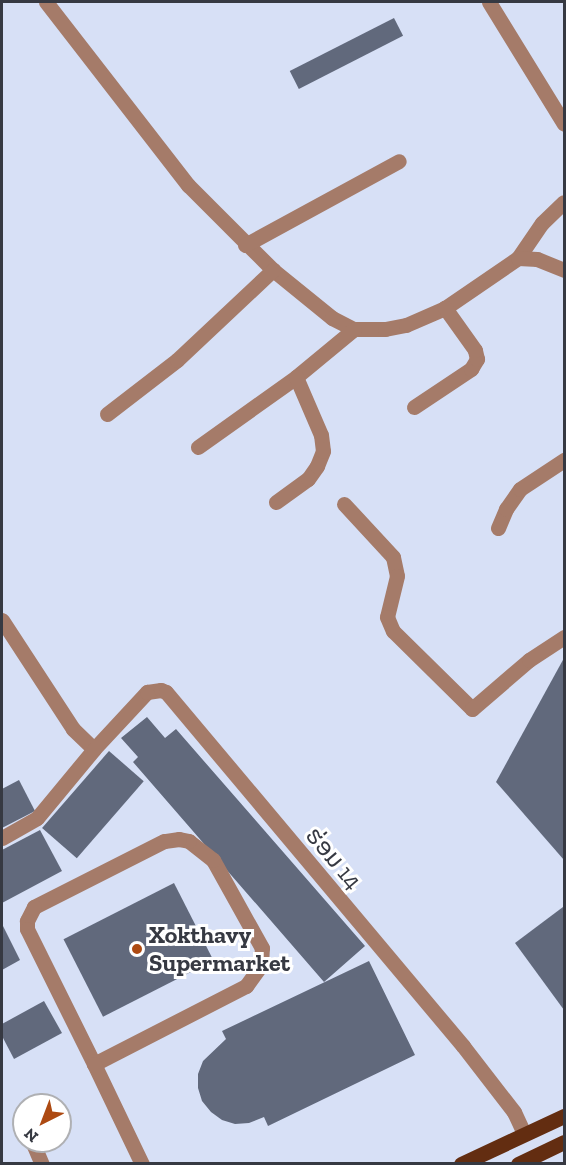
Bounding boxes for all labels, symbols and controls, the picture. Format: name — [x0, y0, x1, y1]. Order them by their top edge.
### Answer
street label: ຮ່ອມ 14 — [300, 821, 368, 895]
place label: Xokthavy Supermarket — [149, 921, 290, 977]
marker: Xokthavy Supermarket — [130, 942, 144, 956]
north arrow — [12, 1093, 72, 1153]
text: N — [20, 1124, 42, 1146]

